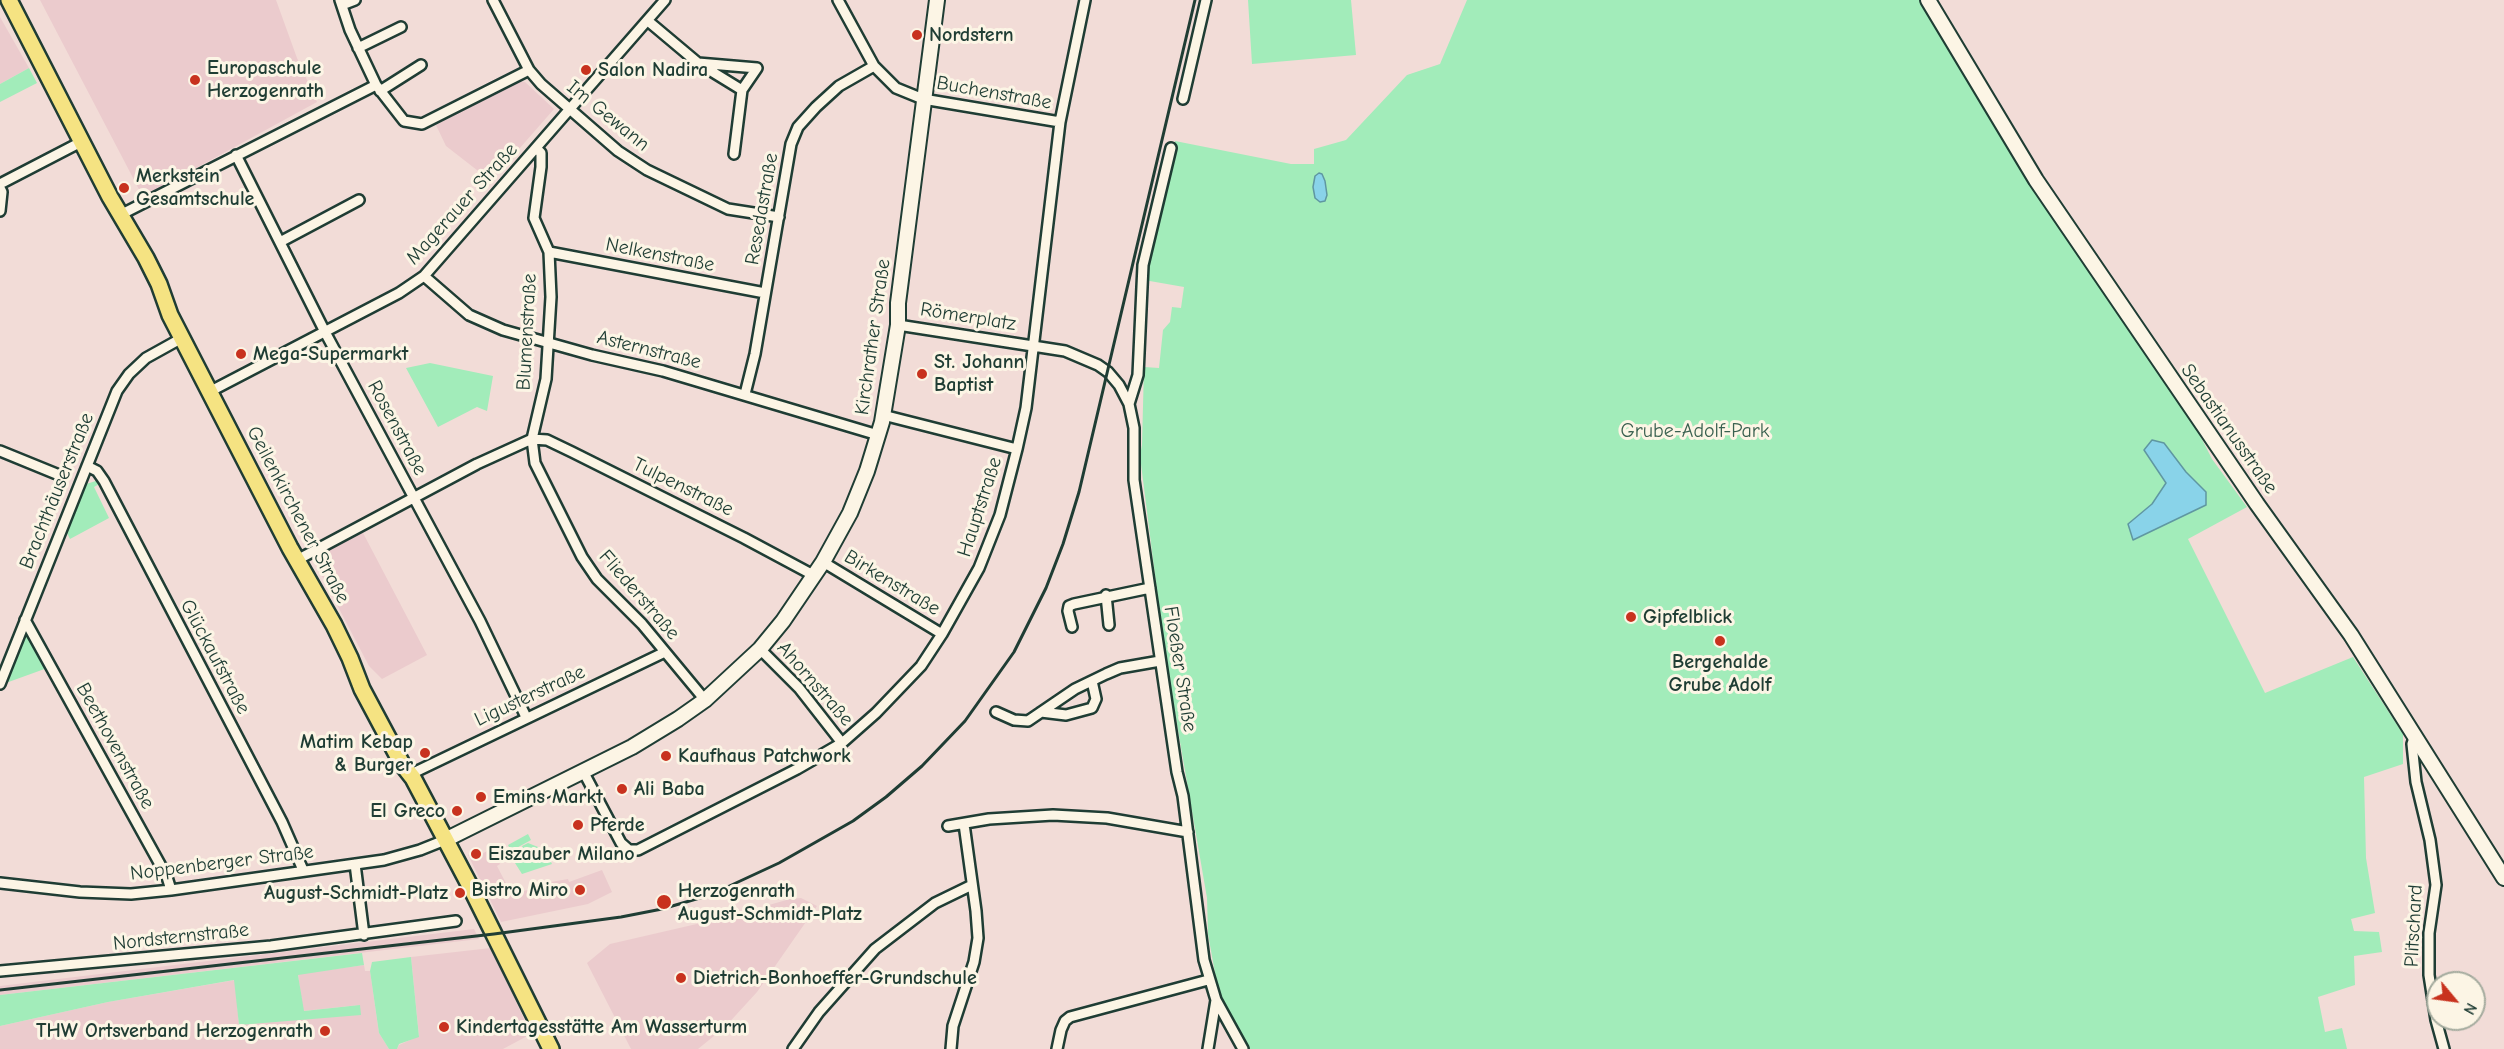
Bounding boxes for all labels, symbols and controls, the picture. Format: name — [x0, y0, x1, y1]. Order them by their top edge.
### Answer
place label: Nordstern — [929, 23, 1014, 47]
marker: Nordstern — [910, 28, 924, 42]
place label: Europaschule Herzogenrath — [207, 56, 324, 103]
place label: Salon Nadira — [598, 58, 708, 82]
marker: Salon Nadira — [579, 63, 593, 77]
street label: Buchenstraße — [935, 71, 1053, 115]
marker: Europaschule Herzogenrath — [188, 73, 202, 87]
street label: Im Gewann — [562, 75, 654, 157]
street label: Magerauer Straße — [401, 138, 523, 270]
street label: Resedastraße — [740, 151, 784, 267]
place label: Merkstein Gesamtschule — [136, 164, 254, 211]
marker: Merkstein Gesamtschule — [117, 181, 131, 195]
street label: Nelkenstraße — [604, 233, 716, 277]
street label: Kirchrather Straße — [850, 257, 896, 417]
street label: Blumenstraße — [512, 273, 542, 391]
street label: Römerplatz — [918, 298, 1018, 336]
street label: Asternstraße — [594, 325, 704, 375]
place label: Mega-Supermarkt — [253, 342, 408, 366]
marker: Mega-Supermarkt — [234, 347, 248, 361]
place label: St. Johann Baptist — [934, 350, 1024, 397]
street label: Sebastianusstraße — [2175, 359, 2283, 499]
marker: St. Johann Baptist — [915, 367, 929, 381]
street label: Rosenstraße — [362, 376, 432, 480]
street label: Brachthäuserstraße — [15, 409, 99, 573]
park label: Grube-Adolf-Park — [1621, 419, 1769, 443]
street label: Geilenkirchener Straße — [241, 422, 355, 608]
street label: Tulpenstraße — [629, 452, 737, 522]
street label: Hauptstraße — [953, 454, 1007, 560]
street label: Fliederstraße — [593, 545, 685, 645]
street label: Birkenstraße — [840, 545, 944, 621]
street label: Glückaufstraße — [175, 596, 255, 718]
street label: Floeßer Straße — [1158, 604, 1202, 734]
place label: Gipfelblick — [1643, 605, 1732, 629]
marker: Gipfelblick — [1624, 610, 1638, 624]
marker: Bergehalde Grube Adolf — [1713, 634, 1727, 648]
street label: Ahornstraße — [772, 637, 858, 731]
place label: Bergehalde Grube Adolf — [1669, 650, 1771, 697]
street label: Ligusterstraße — [471, 660, 589, 732]
street label: Beethovenstraße — [70, 679, 160, 813]
place label: Matim Kebap & Burger — [300, 730, 413, 777]
place label: Kaufhaus Patchwork — [678, 744, 851, 768]
marker: Matim Kebap & Burger — [418, 746, 432, 760]
marker: Kaufhaus Patchwork — [659, 749, 673, 763]
place label: Ali Baba — [634, 777, 705, 801]
marker: Ali Baba — [615, 782, 629, 796]
place label: Emins Markt — [493, 785, 603, 809]
marker: Emins Markt — [474, 790, 488, 804]
place label: El Greco — [370, 799, 445, 823]
marker: El Greco — [450, 804, 464, 818]
place label: Pferde — [590, 813, 645, 837]
marker: Pferde — [571, 818, 585, 832]
street label: Noppenberger Straße — [129, 840, 315, 886]
place label: Eiszauber Milano — [488, 842, 635, 866]
marker: Eiszauber Milano — [469, 847, 483, 861]
place label: Bistro Miro — [472, 878, 568, 902]
place label: Herzogenrath August-Schmidt-Platz — [678, 879, 862, 926]
place label: August-Schmidt-Platz — [264, 881, 448, 905]
marker: Bistro Miro — [573, 883, 587, 897]
street label: Plitschard — [2400, 884, 2428, 968]
marker: August-Schmidt-Platz — [453, 886, 467, 900]
marker: Herzogenrath August-Schmidt-Platz — [655, 893, 673, 911]
street label: Nordsternstraße — [112, 918, 250, 956]
place label: Dietrich-Bonhoeffer-Grundschule — [693, 966, 977, 990]
marker: Dietrich-Bonhoeffer-Grundschule — [674, 971, 688, 985]
north arrow — [2426, 971, 2486, 1031]
text: N — [2460, 1000, 2480, 1018]
place label: Kindertagesstätte Am Wasserturm — [456, 1015, 747, 1039]
place label: THW Ortsverband Herzogenrath — [36, 1019, 313, 1043]
marker: Kindertagesstätte Am Wasserturm — [437, 1020, 451, 1034]
marker: THW Ortsverband Herzogenrath — [318, 1024, 332, 1038]

